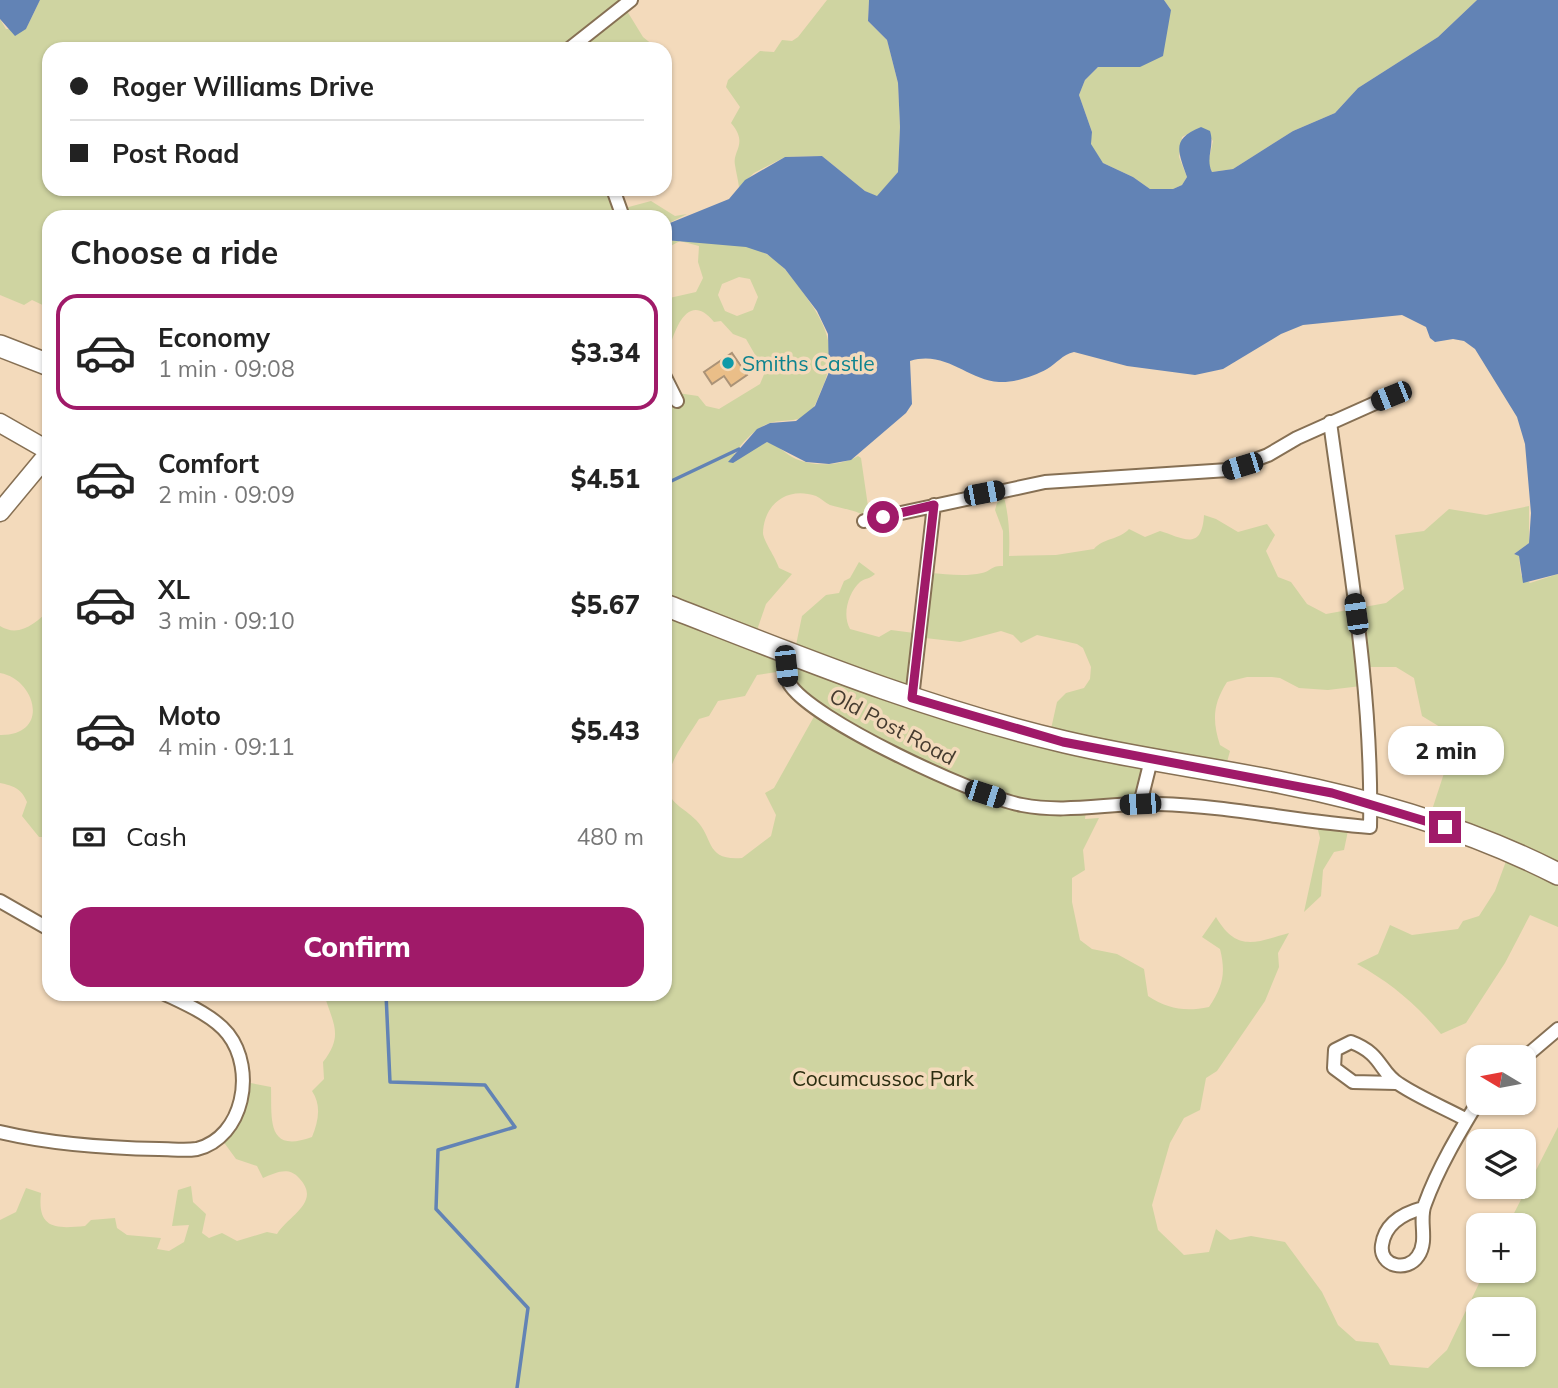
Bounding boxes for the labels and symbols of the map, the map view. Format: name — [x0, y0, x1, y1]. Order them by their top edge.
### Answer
place label: Smiths Castle — [742, 350, 875, 376]
marker: Smiths Castle — [720, 355, 736, 371]
car — [1368, 378, 1415, 414]
car — [1219, 450, 1266, 482]
car — [962, 479, 1007, 507]
route start — [867, 501, 899, 533]
car — [1343, 592, 1370, 636]
car — [774, 644, 799, 688]
street label: Old Post Road — [825, 682, 961, 770]
callout: 2 min — [1387, 726, 1503, 774]
car — [962, 778, 1009, 810]
car — [1119, 792, 1162, 816]
route end — [1429, 811, 1461, 843]
north arrow — [1466, 1045, 1536, 1115]
park label: Cocumcussoc Park — [792, 1065, 974, 1091]

